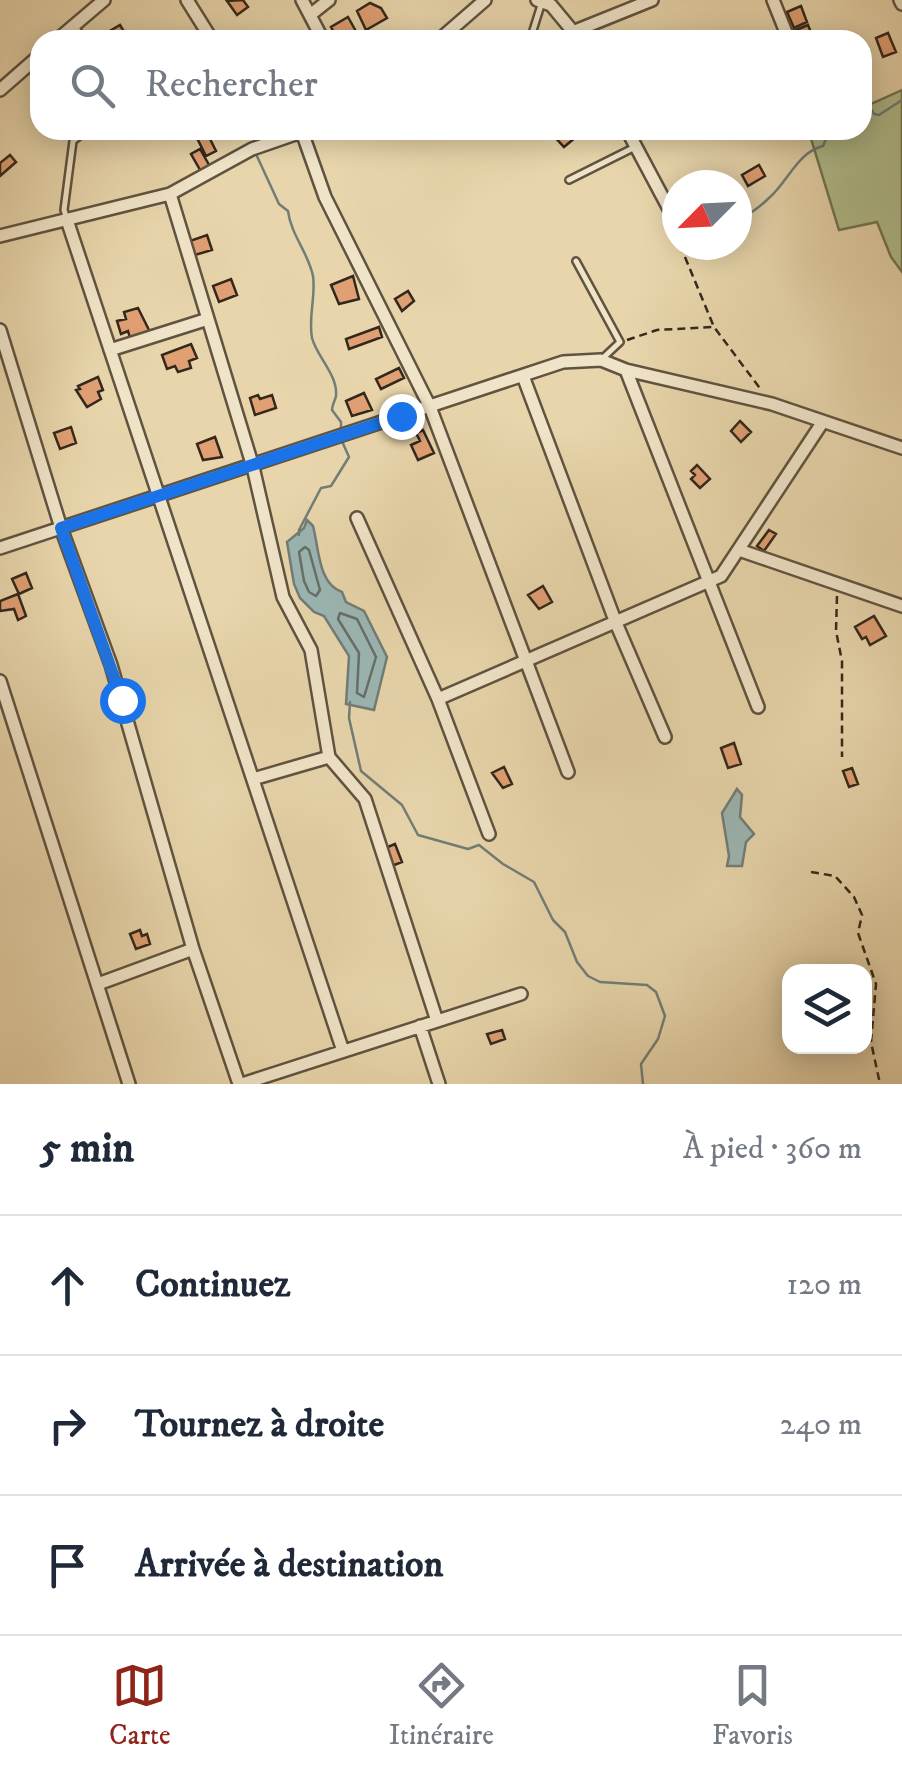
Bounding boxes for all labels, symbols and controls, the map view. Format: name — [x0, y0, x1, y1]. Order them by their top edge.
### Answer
search box — [30, 30, 872, 140]
icon: search — [65, 58, 120, 113]
text: Rechercher — [145, 61, 318, 109]
north arrow — [662, 170, 752, 260]
route end — [379, 394, 425, 440]
route start — [100, 678, 146, 724]
map controls — [782, 964, 872, 1054]
button: layers — [782, 964, 872, 1054]
text: 5 min — [40, 1123, 134, 1175]
text: À pied · 360 m — [683, 1129, 862, 1169]
icon: ahead — [40, 1258, 95, 1313]
text: Continuez — [135, 1261, 291, 1309]
text: 120 m — [786, 1265, 862, 1305]
icon: right — [40, 1398, 95, 1453]
text: Tournez à droite — [135, 1401, 384, 1449]
text: 240 m — [780, 1405, 862, 1445]
icon: arrive — [40, 1538, 95, 1593]
text: Arrivée à destination — [135, 1541, 443, 1589]
tab: Carte — [109, 1658, 171, 1753]
tab: Itinéraire — [389, 1658, 494, 1753]
tab: Favoris — [712, 1658, 793, 1753]

